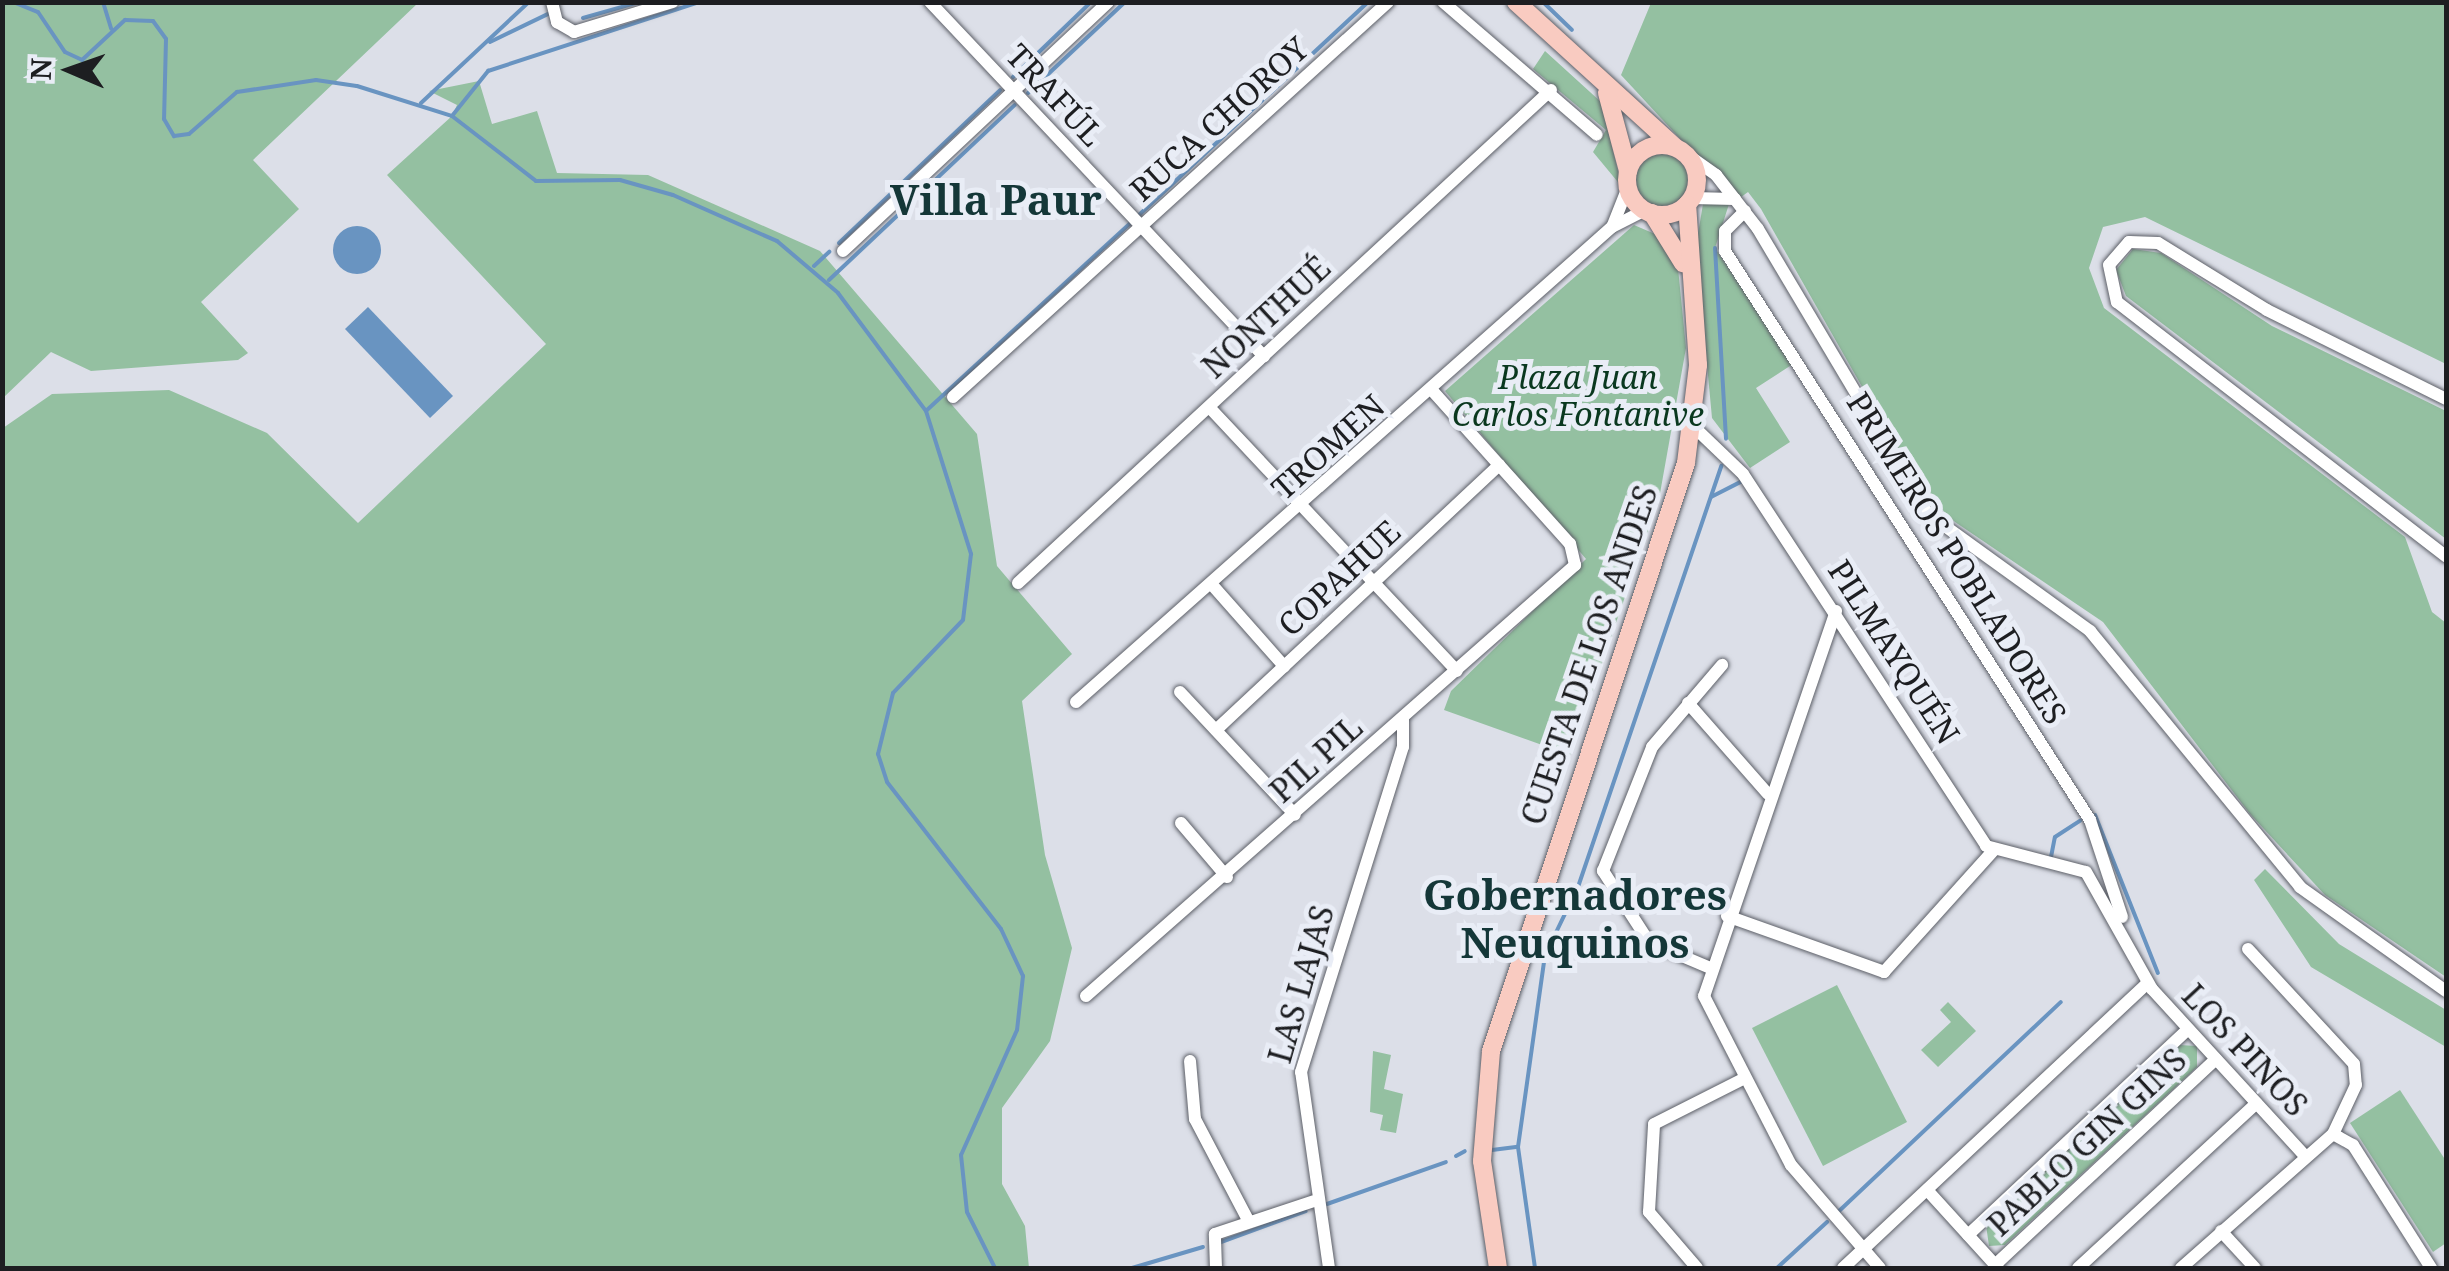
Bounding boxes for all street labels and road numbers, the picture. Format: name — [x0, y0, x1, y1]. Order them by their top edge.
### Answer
street label: RUCA CHOROY — [1122, 29, 1316, 209]
street label: TRAFÚL — [998, 36, 1112, 154]
street label: NONTHUÉ — [1194, 248, 1338, 386]
street label: PRIMEROS POBLADORES — [1839, 385, 2075, 731]
street label: TROMEN — [1264, 387, 1392, 507]
street label: CUESTA DE LOS ANDES — [1513, 480, 1665, 830]
street label: COPAHUE — [1270, 512, 1408, 644]
street label: PILMAYQUÉN — [1820, 553, 1968, 751]
street label: PIL PIL — [1262, 708, 1370, 810]
street label: LAS LAJAS — [1260, 901, 1342, 1067]
street label: LOS PINOS — [2174, 976, 2316, 1124]
street label: PABLO GIN GINS — [1980, 1040, 2194, 1244]

